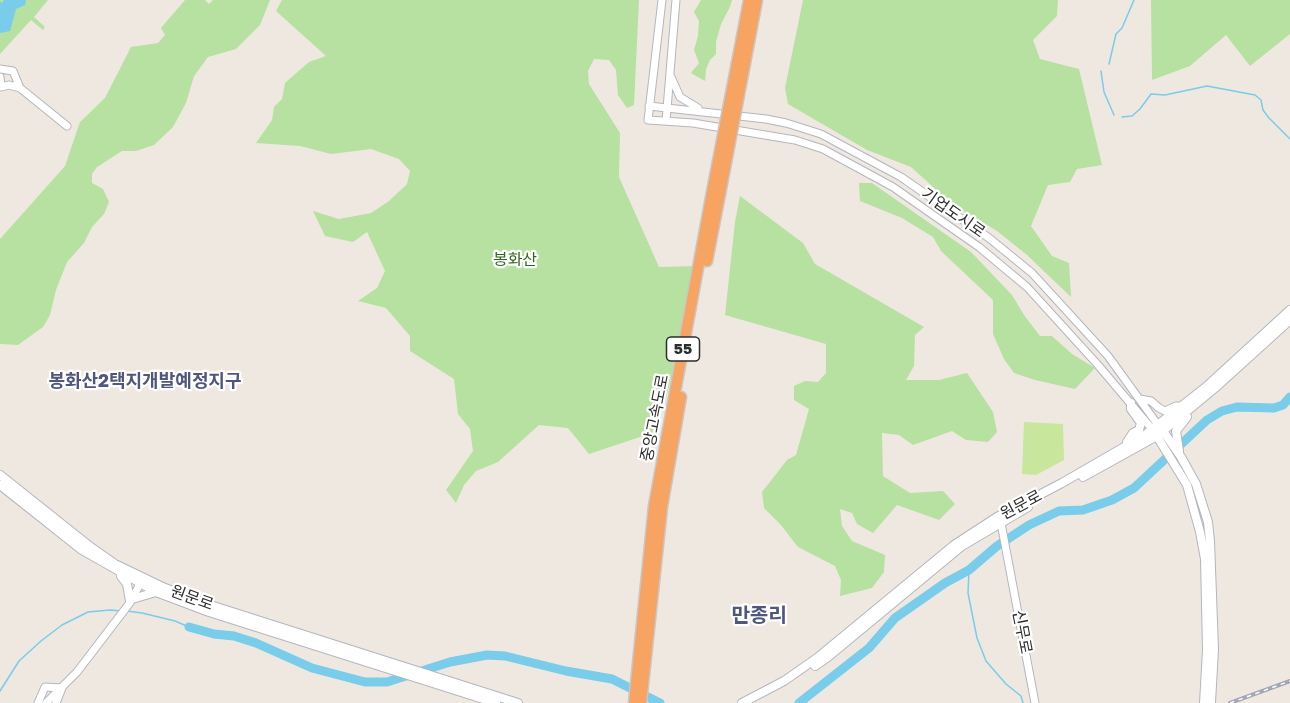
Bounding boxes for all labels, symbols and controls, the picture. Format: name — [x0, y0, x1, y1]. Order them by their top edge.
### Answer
street label: 기업도시로 — [917, 184, 989, 242]
park label: 봉화산 — [493, 250, 537, 270]
road number: 55 — [666, 337, 700, 361]
district label: 봉화산2택지개발예정지구 — [48, 370, 242, 392]
street label: 중앙고속도로 — [637, 373, 673, 463]
street label: 원문로 — [997, 486, 1045, 524]
street label: 원문로 — [168, 581, 216, 615]
district label: 만종리 — [731, 604, 787, 628]
street label: 신무로 — [1008, 608, 1036, 656]

